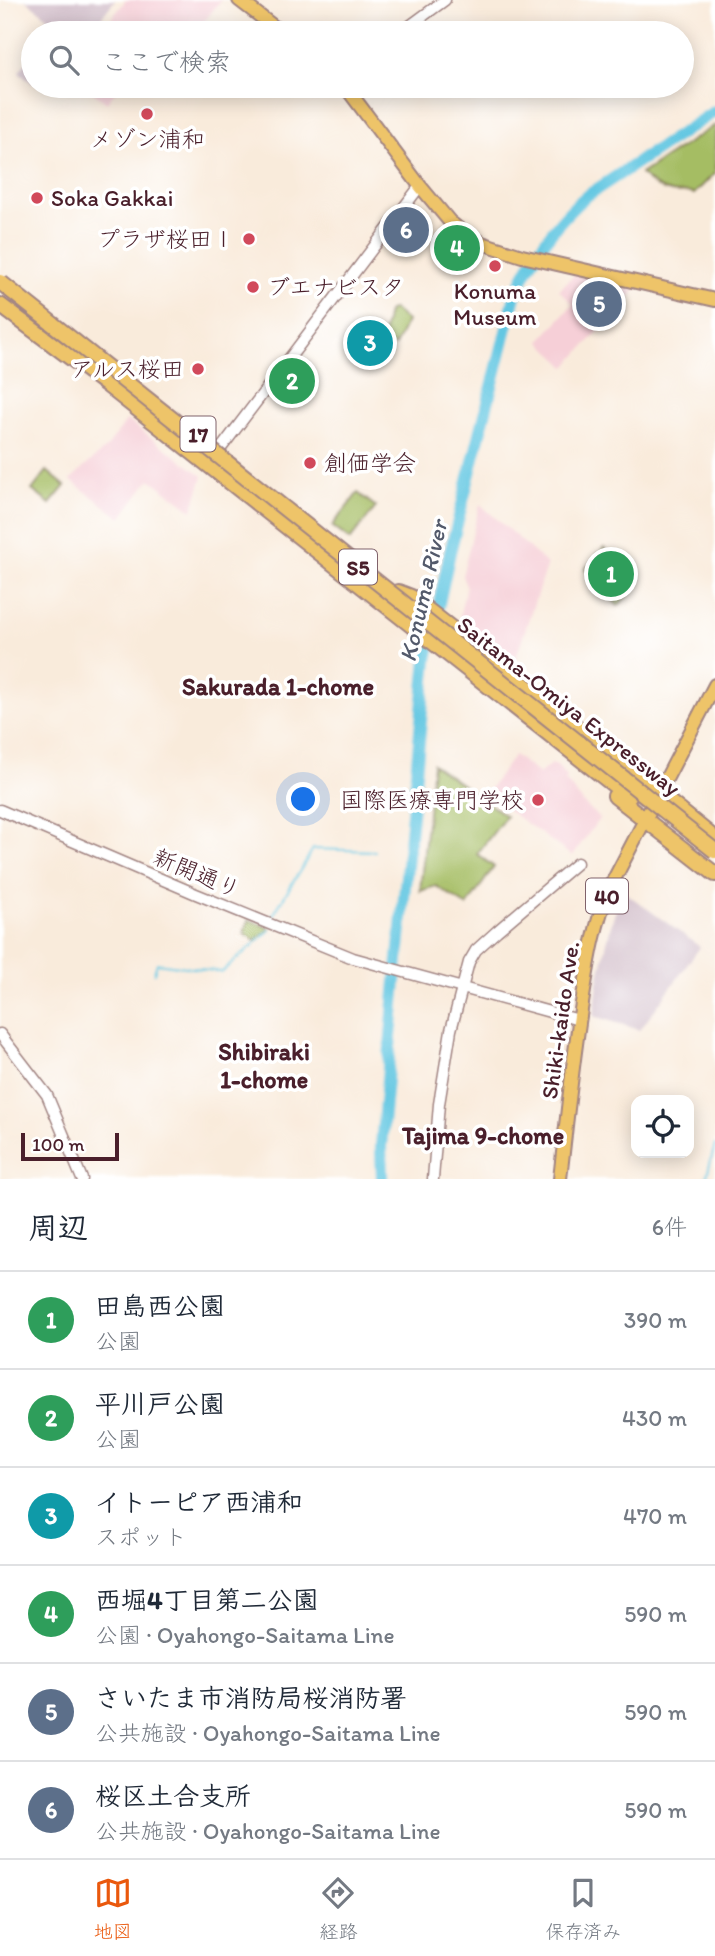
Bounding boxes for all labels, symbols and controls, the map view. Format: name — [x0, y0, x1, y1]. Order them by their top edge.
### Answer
search box — [21, 21, 694, 98]
icon: search — [45, 41, 83, 79]
text: ここで検索 — [101, 46, 231, 78]
marker: メゾン浦和 — [139, 106, 155, 122]
place label: メゾン浦和 — [90, 125, 205, 153]
place label: Soka Gakkai — [51, 184, 173, 212]
marker: Soka Gakkai — [29, 190, 45, 206]
pin: 6 — [383, 204, 429, 256]
pin: 4 — [434, 222, 480, 274]
place label: プラザ桜田Ⅰ — [97, 225, 235, 253]
marker: プラザ桜田Ⅰ — [241, 231, 257, 247]
marker: Konuma Museum — [487, 258, 503, 274]
place label: ブエナビスタ — [267, 273, 405, 301]
place label: Konuma Museum — [453, 277, 537, 331]
pin: 5 — [576, 278, 622, 330]
marker: ブエナビスタ — [245, 279, 261, 295]
pin: 3 — [347, 317, 393, 369]
place label: アルス桜田 — [70, 355, 184, 383]
pin: 2 — [269, 355, 315, 407]
marker: アルス桜田 — [190, 361, 206, 377]
road number: 17 — [180, 416, 216, 452]
place label: 創価学会 — [324, 449, 416, 477]
marker: 創価学会 — [302, 455, 318, 471]
water label: Konuma River — [393, 515, 454, 664]
pin: 1 — [588, 548, 634, 600]
road number: S5 — [339, 550, 377, 584]
street label: Saitama-Omiya Expressway — [452, 610, 686, 802]
district label: Sakurada 1-chome — [182, 672, 374, 701]
your location — [286, 782, 320, 816]
place label: 国際医療専門学校 — [340, 786, 524, 814]
marker: 国際医療専門学校 — [530, 792, 546, 808]
street label: 新開通り — [149, 842, 245, 904]
road number: 40 — [586, 878, 628, 914]
street label: Shiki-kaido Ave. — [535, 939, 585, 1101]
district label: Shibiraki 1-chome — [218, 1037, 310, 1094]
map controls — [631, 1095, 694, 1158]
button: locate — [631, 1095, 694, 1158]
district label: Tajima 9-chome — [401, 1121, 564, 1151]
scale bar — [21, 1130, 119, 1162]
text: 100 m — [32, 1133, 84, 1156]
text: 周辺 — [28, 1209, 88, 1246]
text: 6件 — [652, 1213, 687, 1241]
text: 田島西公園 — [95, 1290, 225, 1322]
text: 1 — [46, 1306, 56, 1334]
text: 390 m — [624, 1306, 687, 1334]
text: 公園 — [95, 1327, 141, 1355]
text: 平川戸公園 — [95, 1388, 225, 1420]
text: 2 — [45, 1404, 57, 1432]
text: 430 m — [622, 1404, 687, 1432]
text: 公園 — [95, 1425, 141, 1453]
text: イトーピア西浦和 — [95, 1486, 302, 1518]
text: 3 — [45, 1502, 57, 1530]
text: 470 m — [623, 1502, 687, 1530]
text: スポット — [95, 1523, 187, 1551]
text: 西堀4丁目第二公園 — [95, 1584, 319, 1616]
text: 4 — [44, 1600, 58, 1628]
text: 590 m — [624, 1600, 687, 1628]
text: 公園 · Oyahongo-Saitama Line — [95, 1621, 395, 1649]
text: さいたま市消防局桜消防署 — [95, 1682, 406, 1714]
text: 5 — [45, 1698, 57, 1726]
text: 590 m — [624, 1698, 687, 1726]
text: 公共施設 · Oyahongo-Saitama Line — [95, 1719, 441, 1747]
text: 桜区土合支所 — [95, 1780, 251, 1812]
text: 6 — [45, 1796, 57, 1824]
text: 590 m — [624, 1796, 687, 1824]
text: 公共施設 · Oyahongo-Saitama Line — [95, 1817, 441, 1845]
tab: 地図 — [94, 1874, 132, 1943]
tab: 経路 — [319, 1874, 357, 1943]
tab: 保存済み — [545, 1874, 621, 1943]

